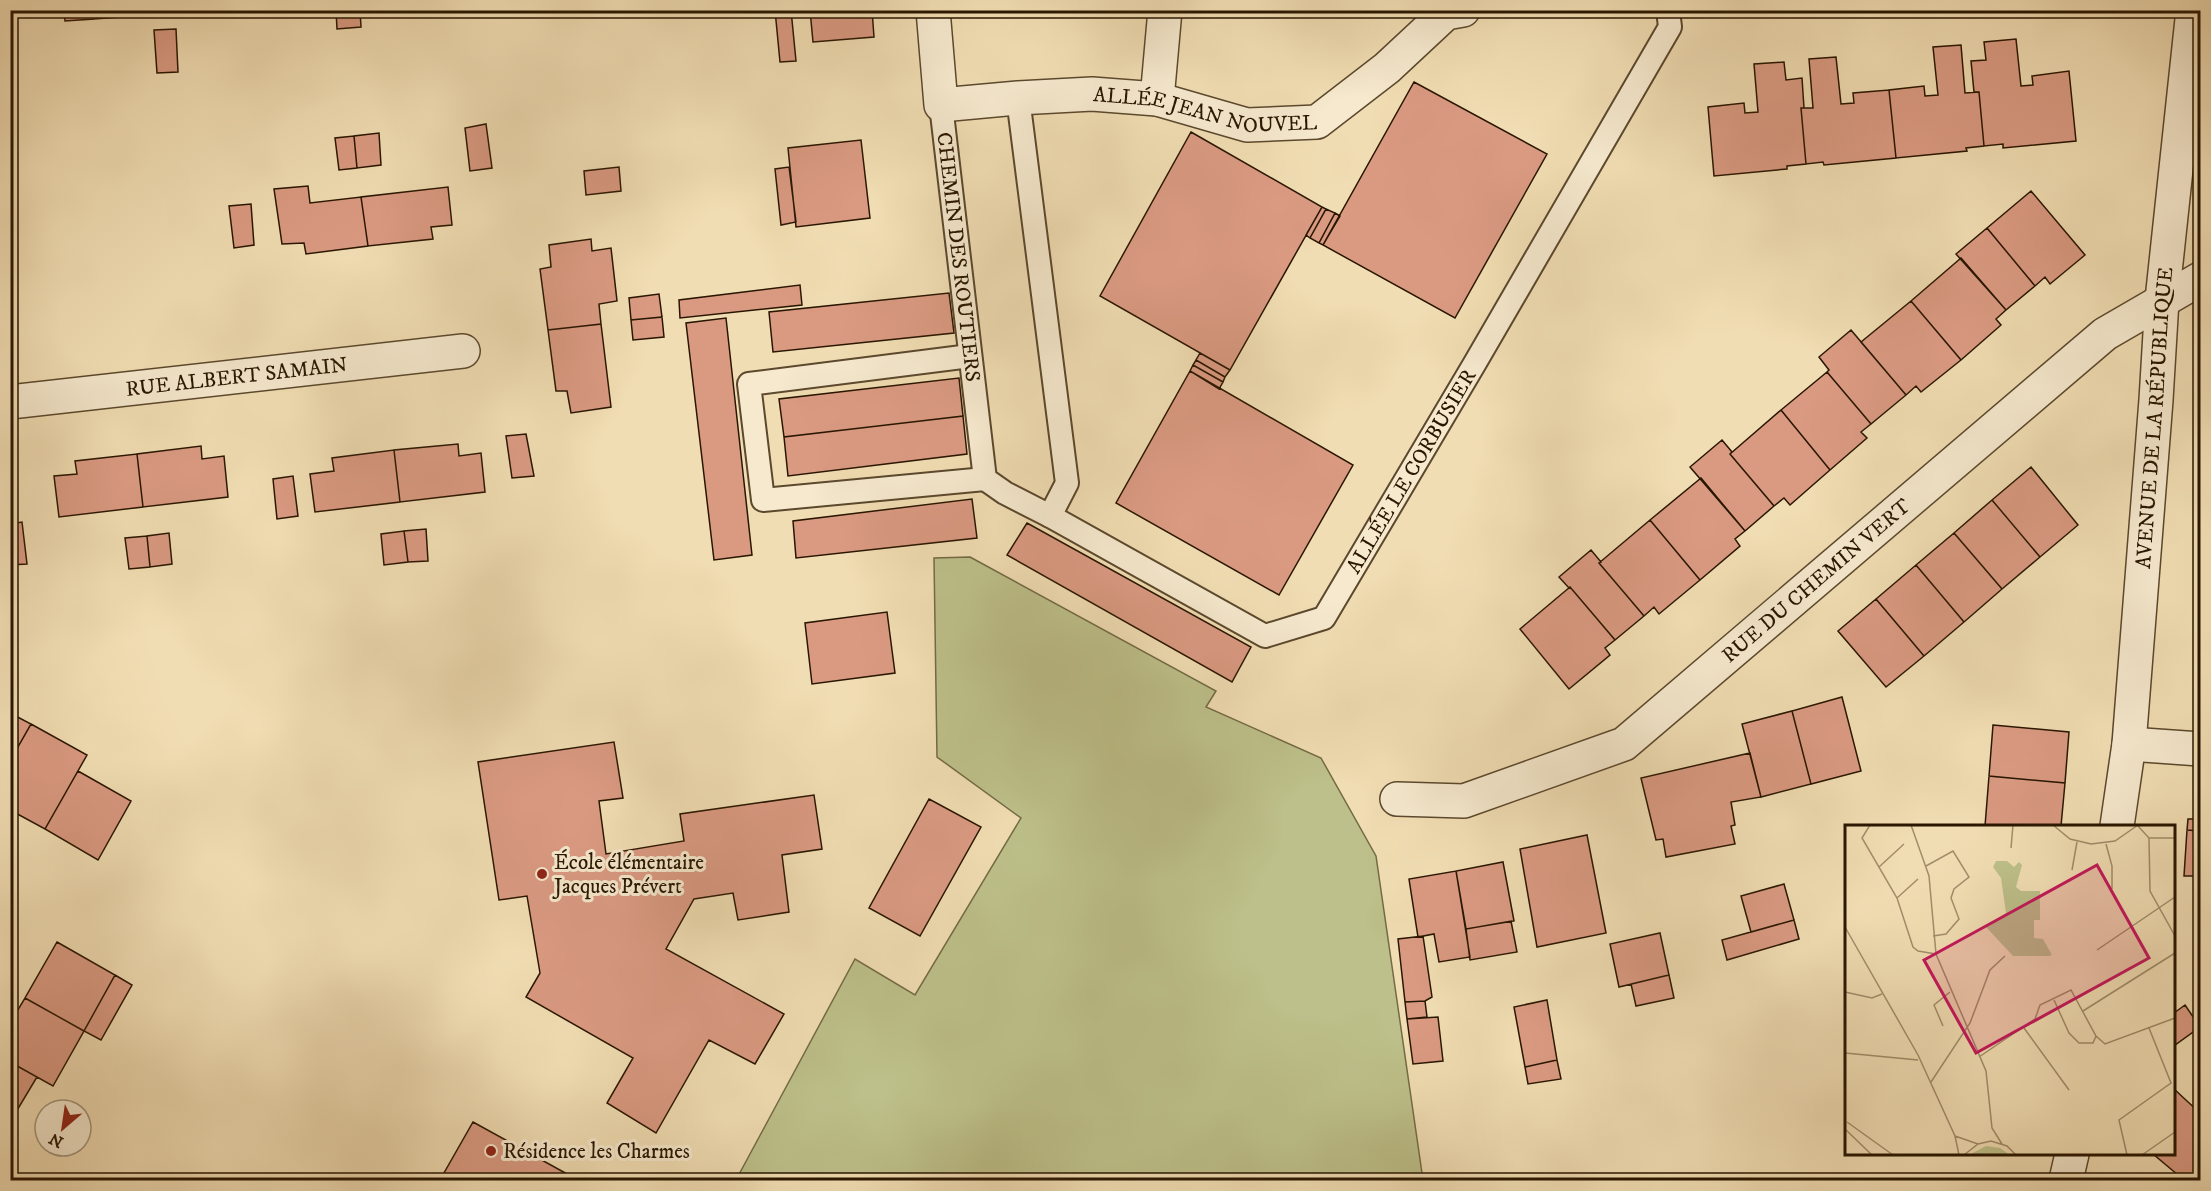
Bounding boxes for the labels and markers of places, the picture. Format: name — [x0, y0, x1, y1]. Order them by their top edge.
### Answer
place label: École élémentaire Jacques Prévert — [552, 849, 704, 900]
marker: École élémentaire Jacques Prévert — [535, 867, 549, 881]
place label: Résidence les Charmes — [503, 1139, 690, 1165]
marker: Résidence les Charmes — [484, 1144, 498, 1158]

